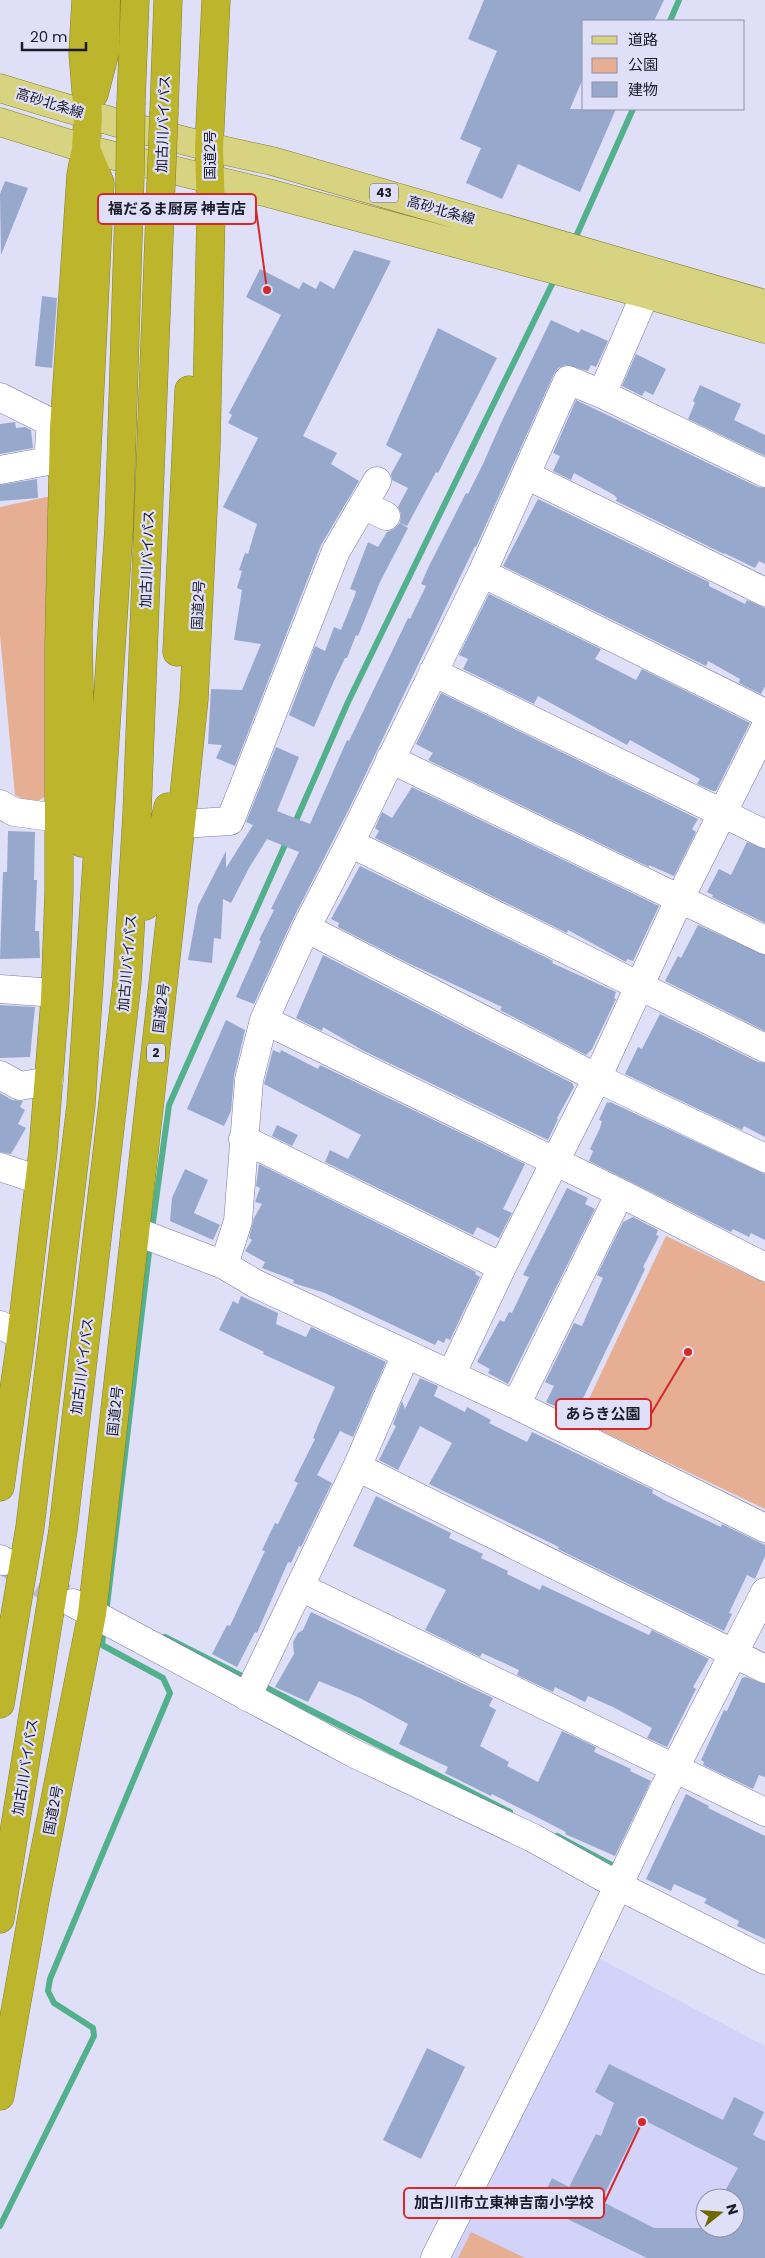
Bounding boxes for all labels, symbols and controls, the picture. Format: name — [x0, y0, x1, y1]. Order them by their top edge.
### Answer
scale bar — [22, 20, 86, 52]
legend — [582, 20, 745, 110]
text: 20 m — [30, 26, 68, 47]
text: 道路 — [628, 29, 658, 50]
text: 公園 — [628, 54, 658, 75]
street label: 加古川バイパス — [151, 75, 175, 173]
text: 建物 — [628, 79, 658, 100]
street label: 高砂北条線 — [14, 83, 86, 123]
street label: 国道2号 — [200, 130, 220, 180]
road number: 43 — [370, 184, 398, 202]
street label: 高砂北条線 — [405, 191, 477, 229]
callout: 福だるま厨房 神吉店 — [98, 194, 256, 224]
text: 福だるま厨房 神吉店 — [107, 198, 246, 219]
street label: 加古川バイパス — [135, 510, 159, 608]
street label: 国道2号 — [187, 579, 209, 631]
street label: 加古川バイパス — [113, 913, 141, 1013]
street label: 国道2号 — [148, 982, 174, 1034]
road number: 2 — [147, 1044, 165, 1062]
street label: 加古川バイパス — [66, 1316, 98, 1416]
street label: 国道2号 — [102, 1385, 128, 1437]
callout: あらき公園 — [556, 1399, 651, 1429]
text: あらき公園 — [565, 1403, 641, 1424]
street label: 加古川バイパス — [7, 1717, 43, 1817]
street label: 国道2号 — [38, 1784, 68, 1836]
callout: 加古川市立東神吉南小学校 — [404, 2188, 604, 2218]
north arrow — [695, 2188, 745, 2238]
text: 加古川市立東神吉南小学校 — [414, 2192, 594, 2213]
text: N — [721, 2201, 744, 2217]

